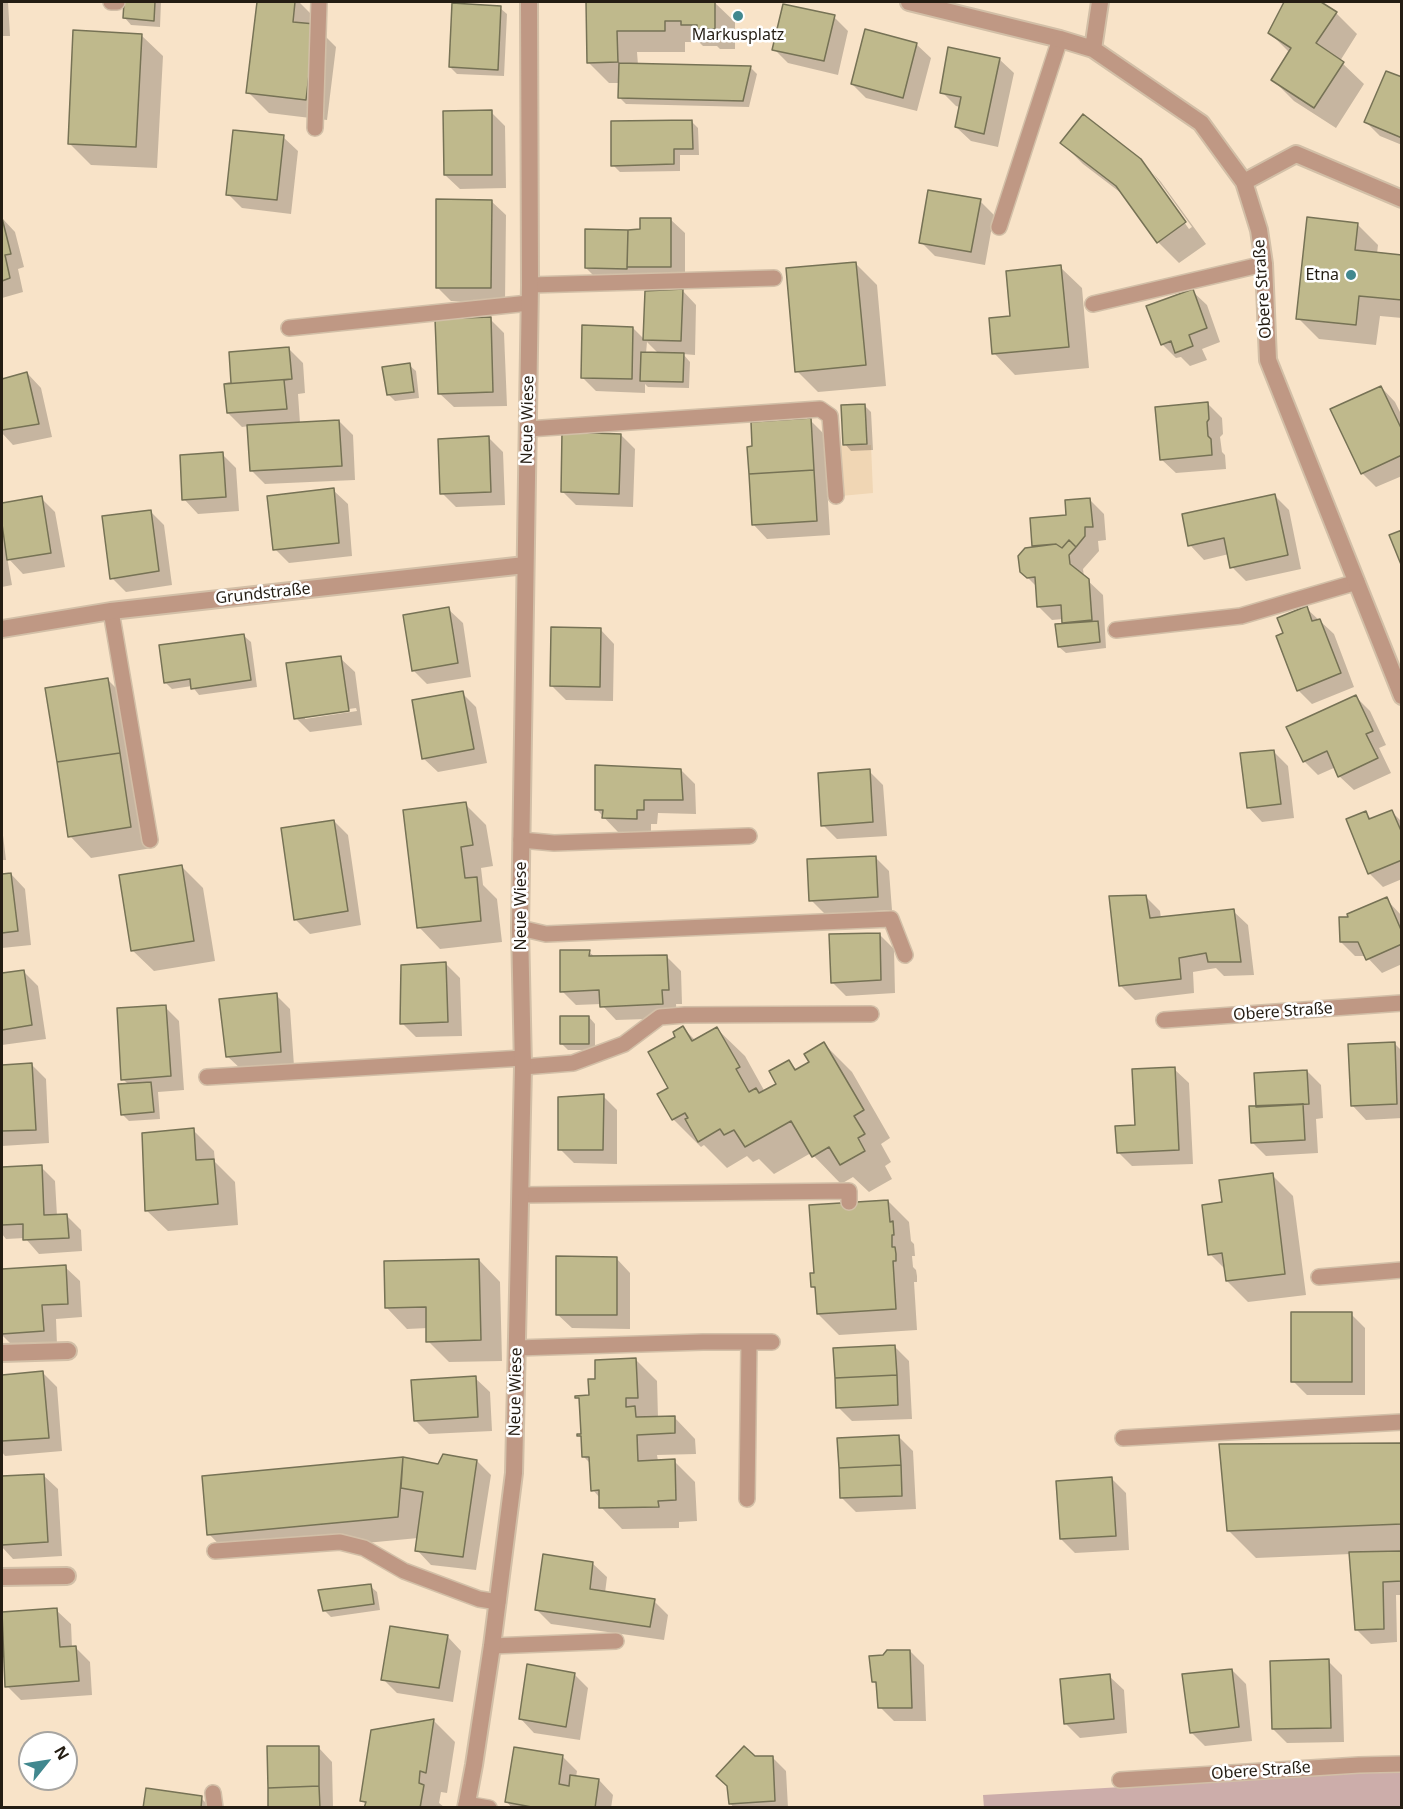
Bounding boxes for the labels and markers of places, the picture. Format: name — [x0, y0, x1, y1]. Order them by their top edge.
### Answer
marker: Markusplatz — [731, 9, 745, 23]
place label: Markusplatz — [692, 25, 784, 45]
place label: Etna — [1305, 265, 1339, 285]
marker: Etna — [1344, 268, 1358, 282]

